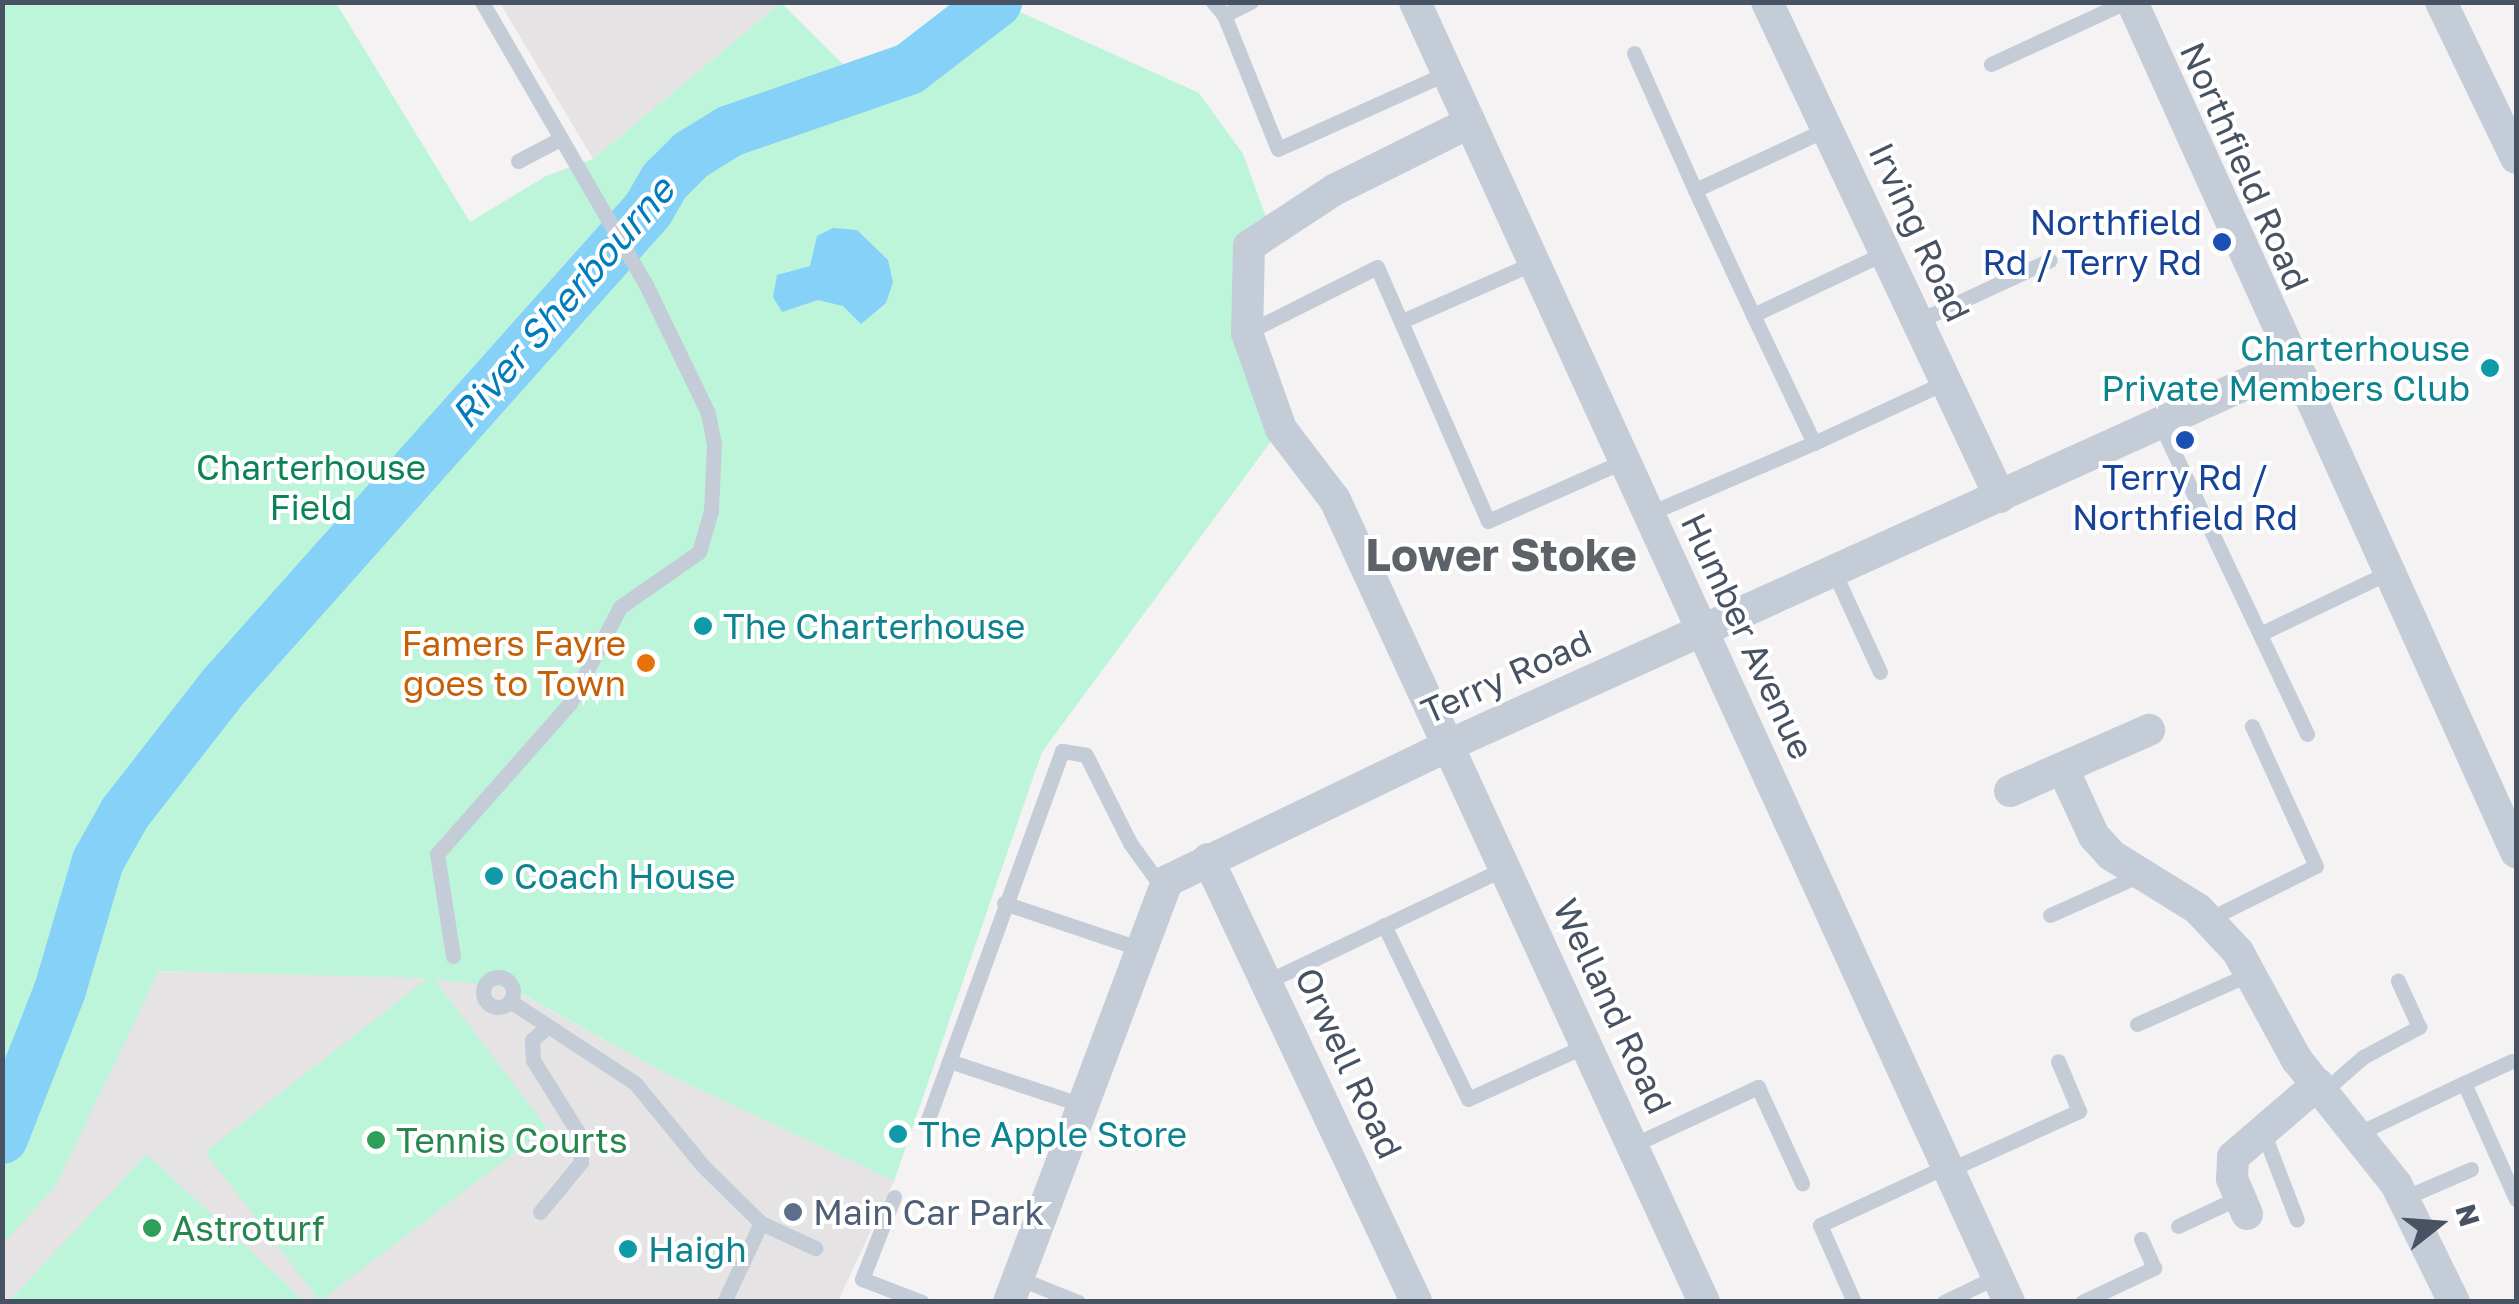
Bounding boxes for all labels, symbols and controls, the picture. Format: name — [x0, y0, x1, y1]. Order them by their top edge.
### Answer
street label: Northfield Road — [2172, 36, 2318, 296]
street label: Irving Road — [1860, 136, 1980, 328]
water label: River Sherbourne — [441, 167, 683, 437]
place label: Northfield Rd / Terry Rd — [1982, 201, 2202, 283]
marker: Northfield Rd / Terry Rd — [2211, 231, 2233, 253]
place label: Charterhouse Private Members Club — [2101, 327, 2470, 409]
marker: Charterhouse Private Members Club — [2479, 357, 2501, 379]
marker: Terry Rd / Northfield Rd — [2174, 429, 2196, 451]
park label: Charterhouse Field — [196, 446, 426, 528]
place label: Terry Rd / Northfield Rd — [2072, 456, 2298, 538]
street label: Humber Avenue — [1673, 506, 1823, 766]
district label: Lower Stoke — [1365, 528, 1637, 582]
place label: The Charterhouse — [723, 605, 1025, 647]
marker: The Charterhouse — [692, 615, 714, 637]
street label: Terry Road — [1415, 620, 1597, 732]
place label: Famers Fayre goes to Town — [401, 622, 626, 704]
marker: Famers Fayre goes to Town — [635, 652, 657, 674]
place label: Coach House — [514, 855, 736, 897]
marker: Coach House — [483, 865, 505, 887]
street label: Welland Road — [1545, 892, 1681, 1120]
street label: Orwell Road — [1287, 961, 1411, 1165]
place label: The Apple Store — [918, 1113, 1187, 1155]
place label: Tennis Courts — [396, 1119, 627, 1161]
marker: The Apple Store — [887, 1123, 909, 1145]
marker: Tennis Courts — [365, 1129, 387, 1151]
north arrow — [2389, 1174, 2489, 1274]
place label: Main Car Park — [813, 1191, 1044, 1233]
text: N — [2449, 1200, 2487, 1230]
marker: Main Car Park — [782, 1201, 804, 1223]
place label: Astroturf — [172, 1207, 324, 1249]
marker: Astroturf — [141, 1217, 163, 1239]
place label: Haigh — [648, 1228, 747, 1270]
marker: Haigh — [617, 1238, 639, 1260]

